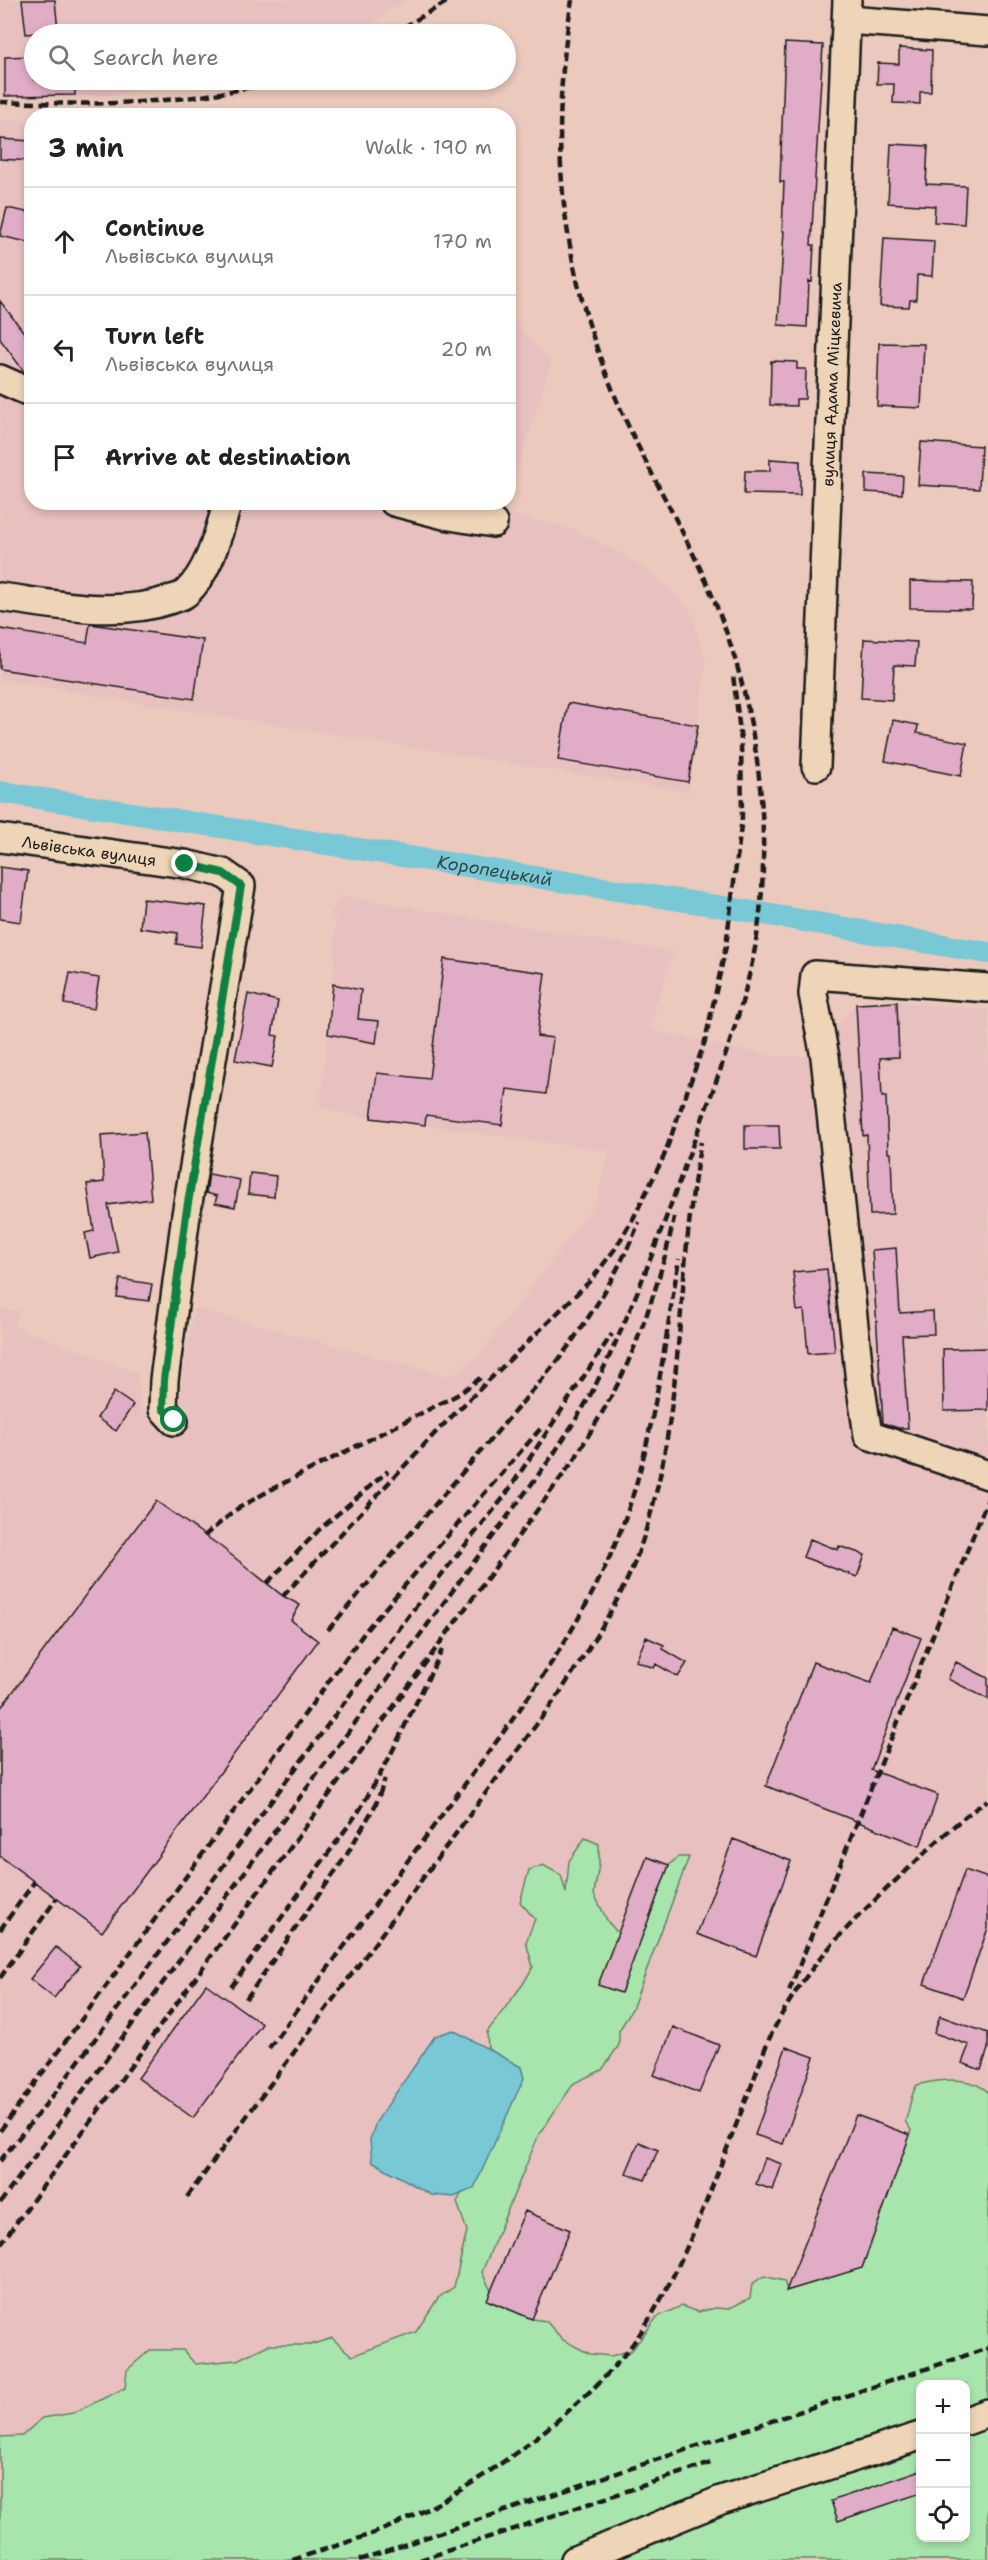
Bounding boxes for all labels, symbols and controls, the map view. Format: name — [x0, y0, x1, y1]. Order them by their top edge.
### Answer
search box — [24, 24, 516, 90]
icon: search — [45, 41, 78, 74]
text: Search here — [93, 43, 219, 72]
text: 3 min — [48, 130, 124, 165]
text: Walk · 190 m — [365, 134, 492, 160]
text: Continue — [105, 214, 205, 243]
icon: ahead — [48, 225, 81, 258]
text: 170 m — [433, 228, 492, 254]
text: Львівська вулиця — [105, 243, 274, 269]
street label: вулиця Адама Міцкевича — [817, 282, 846, 487]
text: Turn left — [105, 322, 204, 351]
icon: left — [48, 333, 81, 366]
text: 20 m — [441, 336, 492, 362]
text: Львівська вулиця — [105, 351, 274, 377]
icon: arrive — [48, 441, 81, 474]
text: Arrive at destination — [105, 443, 351, 472]
street label: Львівська вулиця — [21, 831, 158, 870]
route end — [171, 850, 197, 876]
water label: Коропецький — [435, 850, 554, 892]
route start — [160, 1406, 186, 1432]
map controls — [916, 2380, 970, 2542]
button: + — [916, 2380, 970, 2434]
button: − — [916, 2434, 970, 2488]
button: locate — [916, 2488, 970, 2542]

